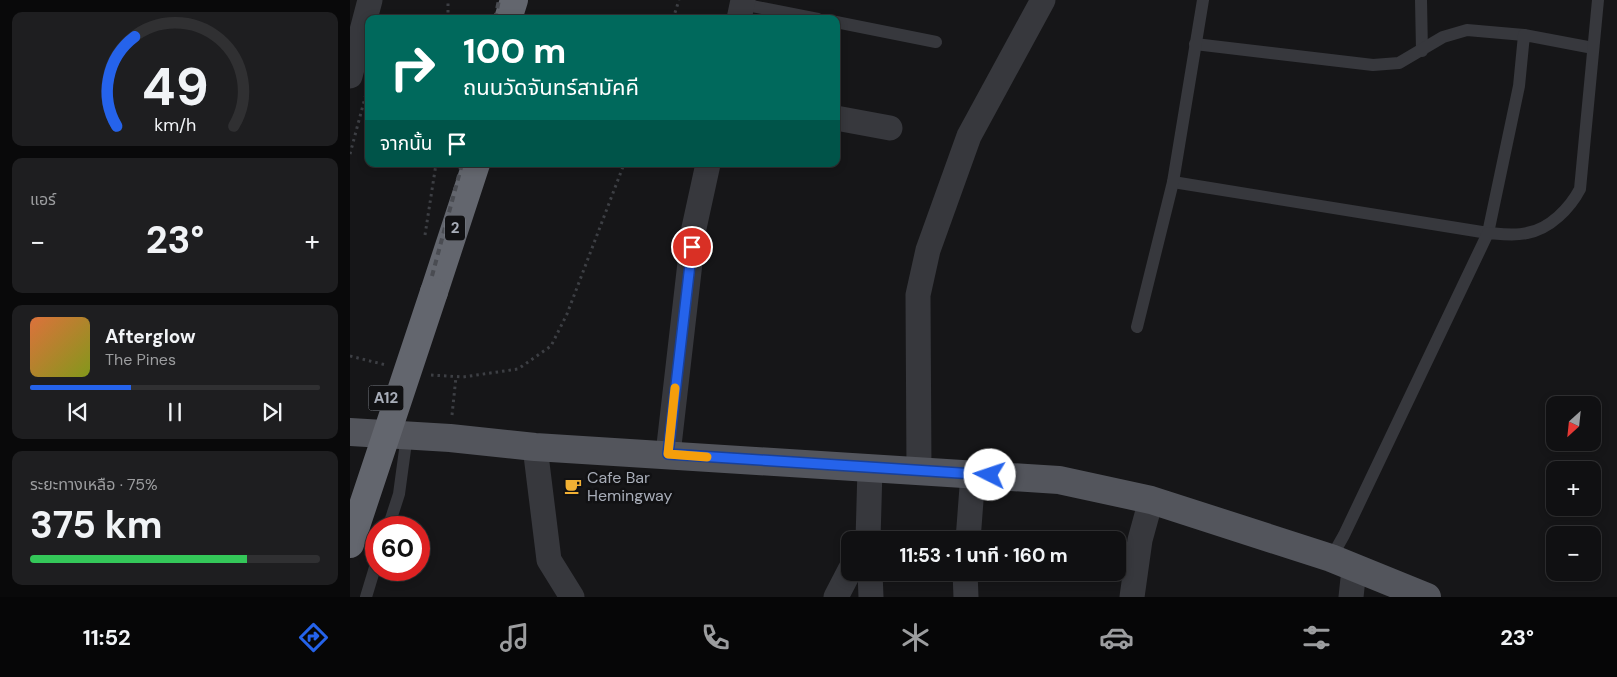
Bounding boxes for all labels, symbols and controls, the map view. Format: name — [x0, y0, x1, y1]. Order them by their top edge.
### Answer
text: 100 m — [463, 28, 566, 74]
icon: right — [380, 35, 445, 100]
text: 49 — [142, 53, 208, 121]
text: ถนนวัดจันทร์สามัคคี — [463, 73, 639, 102]
text: km/h — [154, 113, 196, 137]
icon: arrive — [443, 130, 471, 158]
text: จากนั้น — [380, 131, 433, 156]
text: แอร์ — [30, 189, 56, 210]
text: 23° — [146, 215, 204, 265]
road number: 2 — [445, 216, 465, 240]
text: − — [30, 223, 45, 260]
text: + — [305, 223, 320, 260]
pin — [671, 226, 713, 268]
icon: arrive — [678, 233, 706, 261]
text: Afterglow — [105, 324, 196, 349]
text: The Pines — [105, 349, 176, 370]
road number: A12 — [368, 386, 404, 410]
north arrow — [1546, 396, 1601, 451]
map controls — [1546, 396, 1601, 581]
icon: previous — [64, 398, 92, 426]
icon: pause — [161, 398, 189, 426]
icon: next — [258, 398, 286, 426]
position arrow — [963, 448, 1015, 500]
button: + — [1546, 461, 1601, 516]
place label: Cafe Bar Hemingway — [587, 467, 673, 506]
text: ระยะทางเหลือ · 75% — [30, 474, 158, 495]
cafe icon: Cafe Bar Hemingway — [563, 476, 583, 496]
text: 375 km — [30, 500, 162, 550]
speed limit sign: 60 — [365, 516, 430, 581]
button: − — [1546, 526, 1601, 581]
text: 11:53 · 1 นาที · 160 m — [899, 543, 1068, 568]
icon: directions — [296, 620, 331, 655]
icon: music — [497, 620, 532, 655]
icon: phone — [698, 620, 733, 655]
icon: climate — [898, 620, 933, 655]
icon: car — [1099, 620, 1134, 655]
icon: filters — [1299, 620, 1334, 655]
text: 11:52 — [83, 623, 131, 652]
text: 23° — [1500, 623, 1534, 652]

